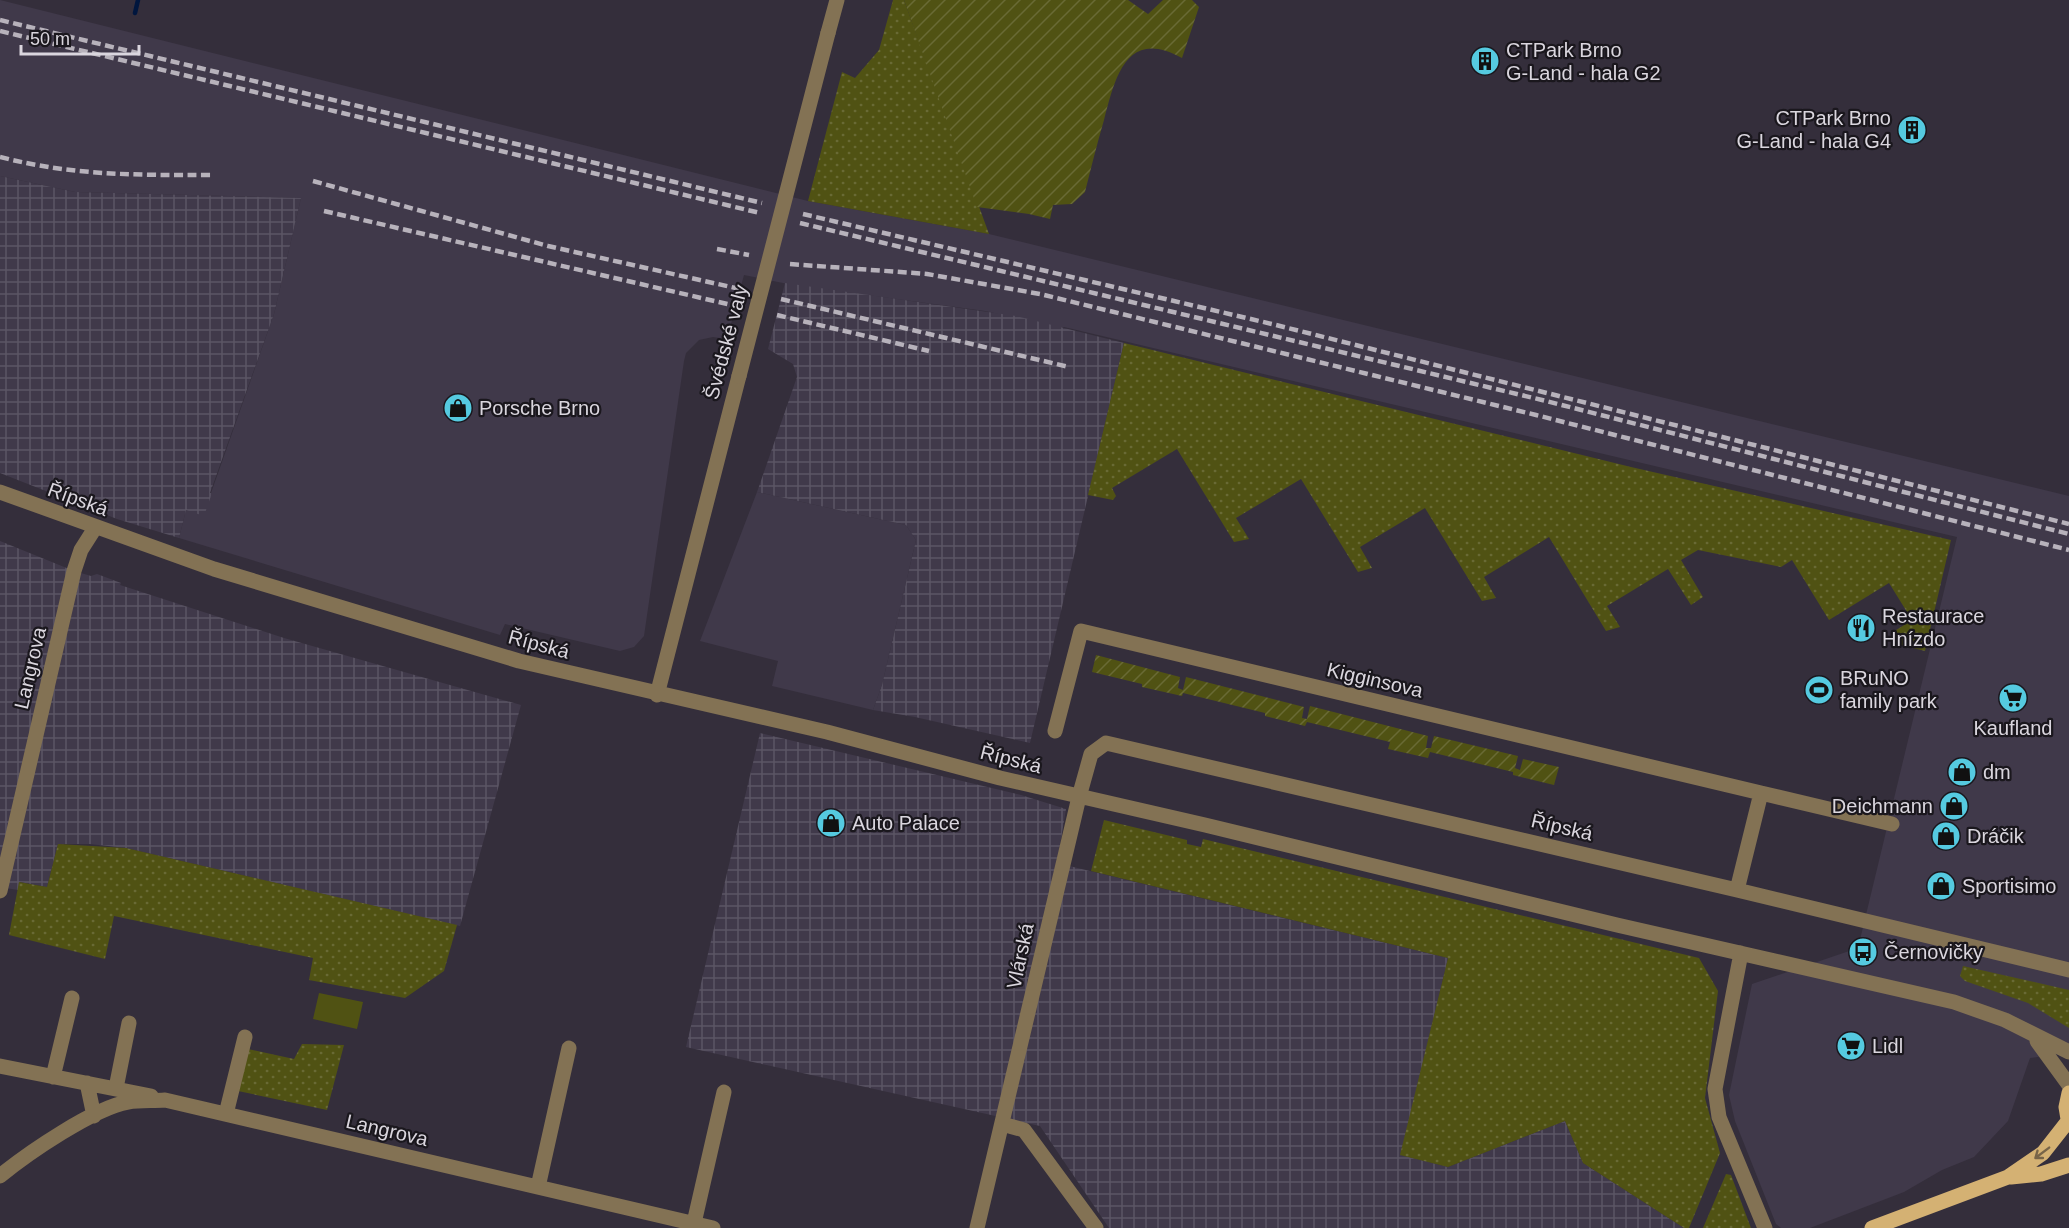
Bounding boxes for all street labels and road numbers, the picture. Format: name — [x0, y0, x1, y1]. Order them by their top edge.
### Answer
street label: Švédské valy — [700, 282, 752, 402]
street label: Řípská — [45, 478, 112, 520]
street label: Langrova — [10, 624, 50, 711]
street label: Řípská — [506, 625, 573, 663]
street label: Kigginsova — [1325, 658, 1426, 702]
street label: Řípská — [978, 741, 1045, 777]
street label: Řípská — [1529, 809, 1596, 845]
street label: Vlárská — [1002, 920, 1038, 991]
street label: Langrova — [344, 1110, 431, 1150]

